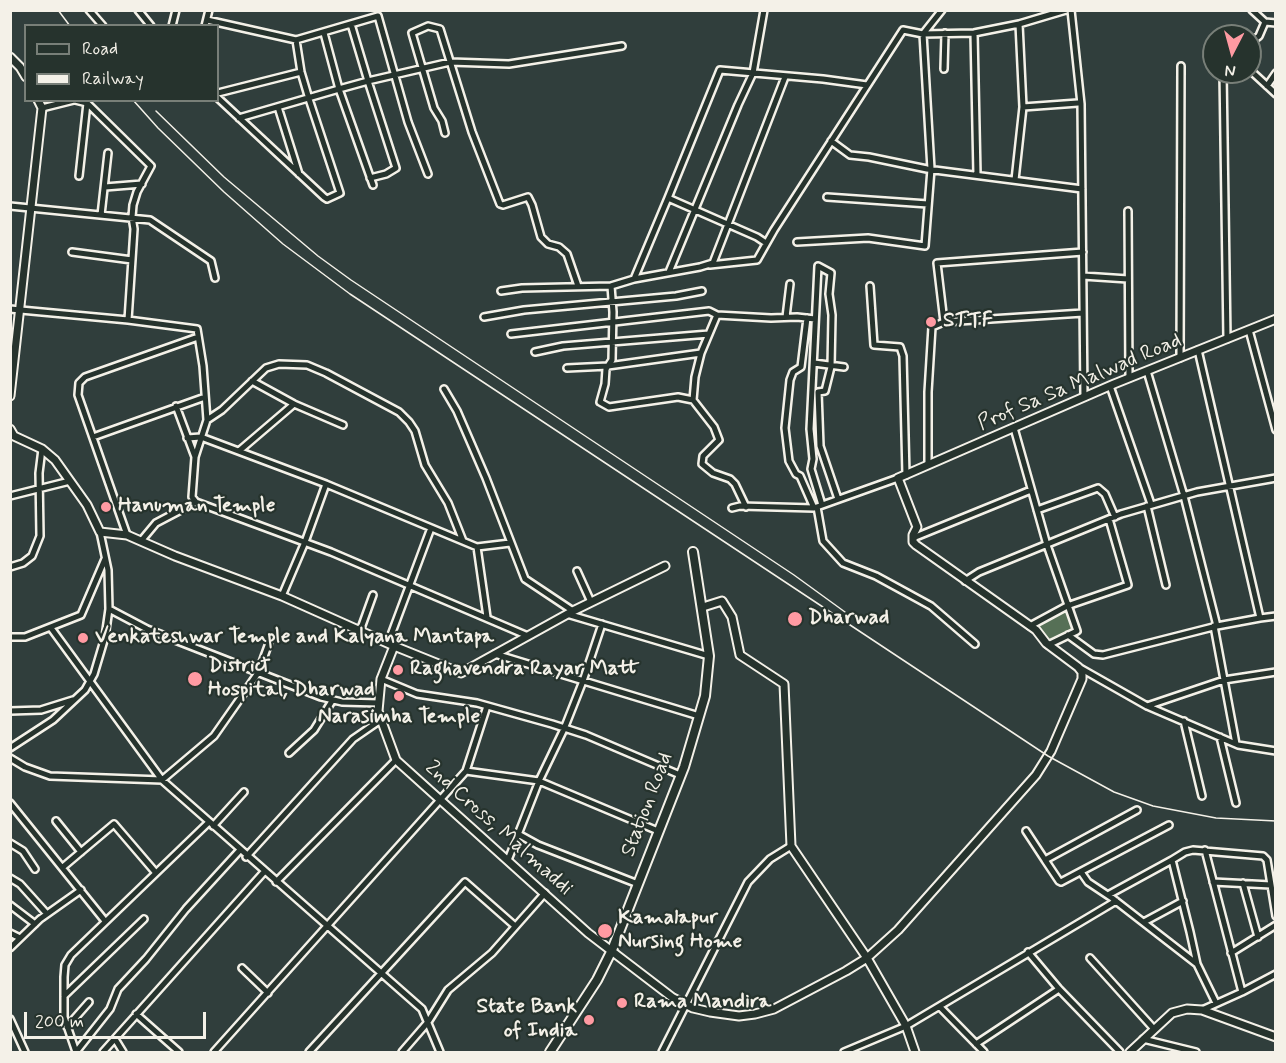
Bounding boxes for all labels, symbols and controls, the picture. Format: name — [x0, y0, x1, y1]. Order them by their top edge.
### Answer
legend — [24, 24, 219, 102]
north arrow — [1202, 24, 1262, 84]
text: Road — [82, 37, 118, 61]
text: N — [1224, 59, 1237, 81]
text: Railway — [82, 67, 144, 91]
place label: STTF — [943, 309, 993, 335]
marker: STTF — [924, 315, 938, 329]
street label: Prof Sa Sa Malwad Road — [974, 329, 1186, 437]
place label: Hanuman Temple — [118, 494, 275, 520]
marker: Hanuman Temple — [99, 500, 113, 514]
place label: Dharwad — [808, 606, 889, 632]
marker: Dharwad — [786, 610, 804, 628]
place label: Venkateshwar Temple and Kalyana Mantapa — [95, 625, 494, 651]
marker: Venkateshwar Temple and Kalyana Mantapa — [76, 631, 90, 645]
place label: District Hospital, Dharwad — [208, 654, 375, 704]
place label: Raghavendra Rayar Matt — [410, 657, 639, 683]
marker: Raghavendra Rayar Matt — [391, 663, 405, 677]
marker: District Hospital, Dharwad — [186, 670, 204, 688]
marker: Narasimha Temple — [392, 689, 406, 703]
place label: Narasimha Temple — [318, 705, 480, 731]
street label: Station Road — [617, 749, 679, 861]
street label: 2nd Cross, Malmaddi — [419, 756, 577, 902]
place label: Kamalapur Nursing Home — [618, 906, 742, 956]
marker: Kamalapur Nursing Home — [596, 922, 614, 940]
place label: Rama Mandira — [634, 990, 771, 1016]
place label: State Bank of India — [477, 995, 577, 1045]
marker: Rama Mandira — [615, 996, 629, 1010]
scale bar — [27, 1000, 208, 1038]
text: 200 m — [35, 1010, 84, 1034]
marker: State Bank of India — [582, 1013, 596, 1027]

